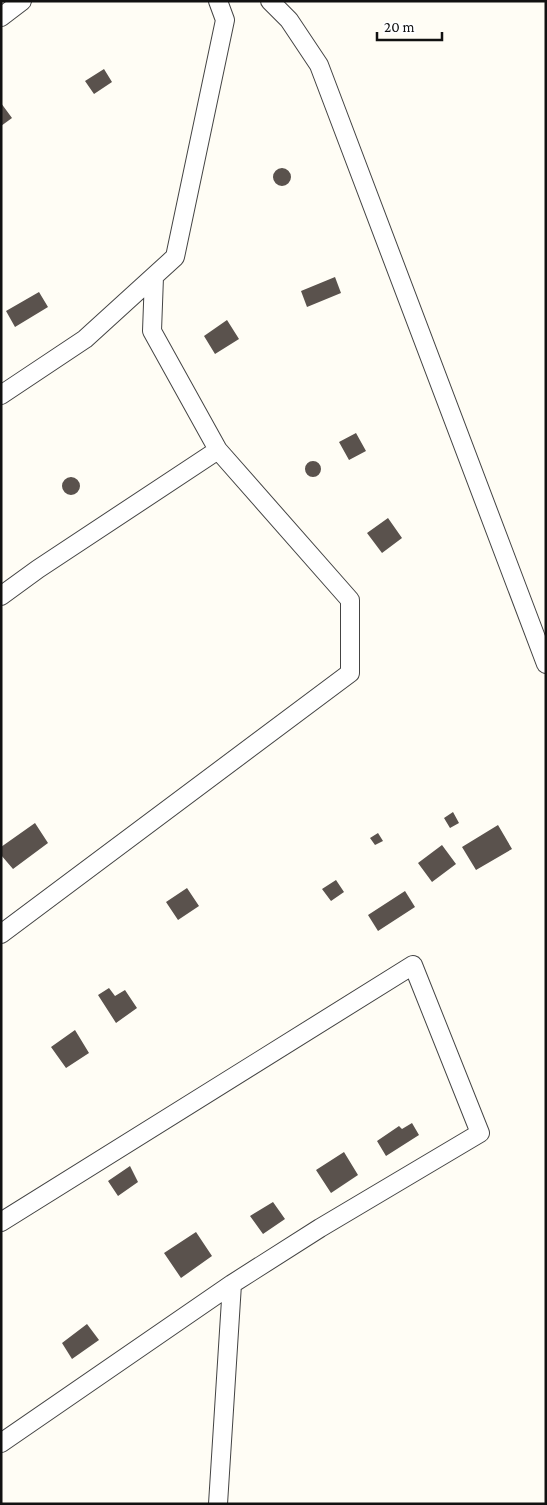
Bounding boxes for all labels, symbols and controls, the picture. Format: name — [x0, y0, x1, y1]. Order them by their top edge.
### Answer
scale bar — [377, 10, 442, 42]
text: 20 m — [384, 19, 415, 35]

